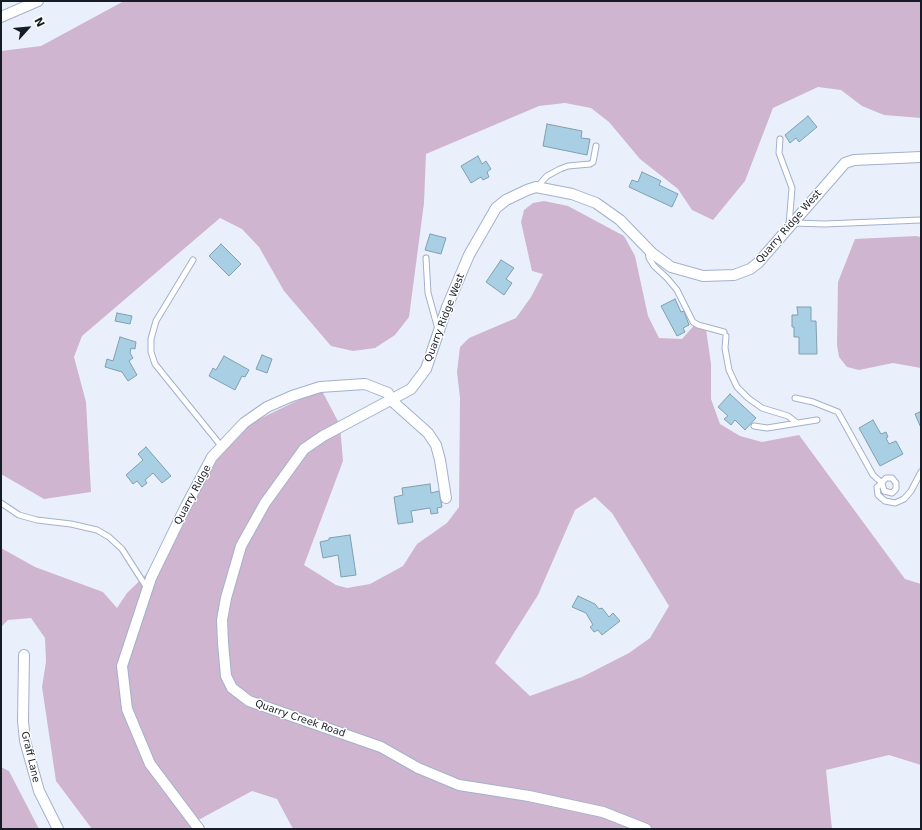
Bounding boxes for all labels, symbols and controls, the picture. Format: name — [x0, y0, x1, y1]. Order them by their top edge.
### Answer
north arrow — [8, 8, 48, 48]
text: N — [31, 15, 47, 29]
street label: Quarry Ridge West — [754, 188, 824, 266]
street label: Quarry Ridge West — [423, 272, 467, 364]
street label: Quarry Ridge — [172, 463, 214, 527]
street label: Quarry Creek Road — [253, 698, 347, 740]
street label: Graff Lane — [18, 730, 42, 784]

